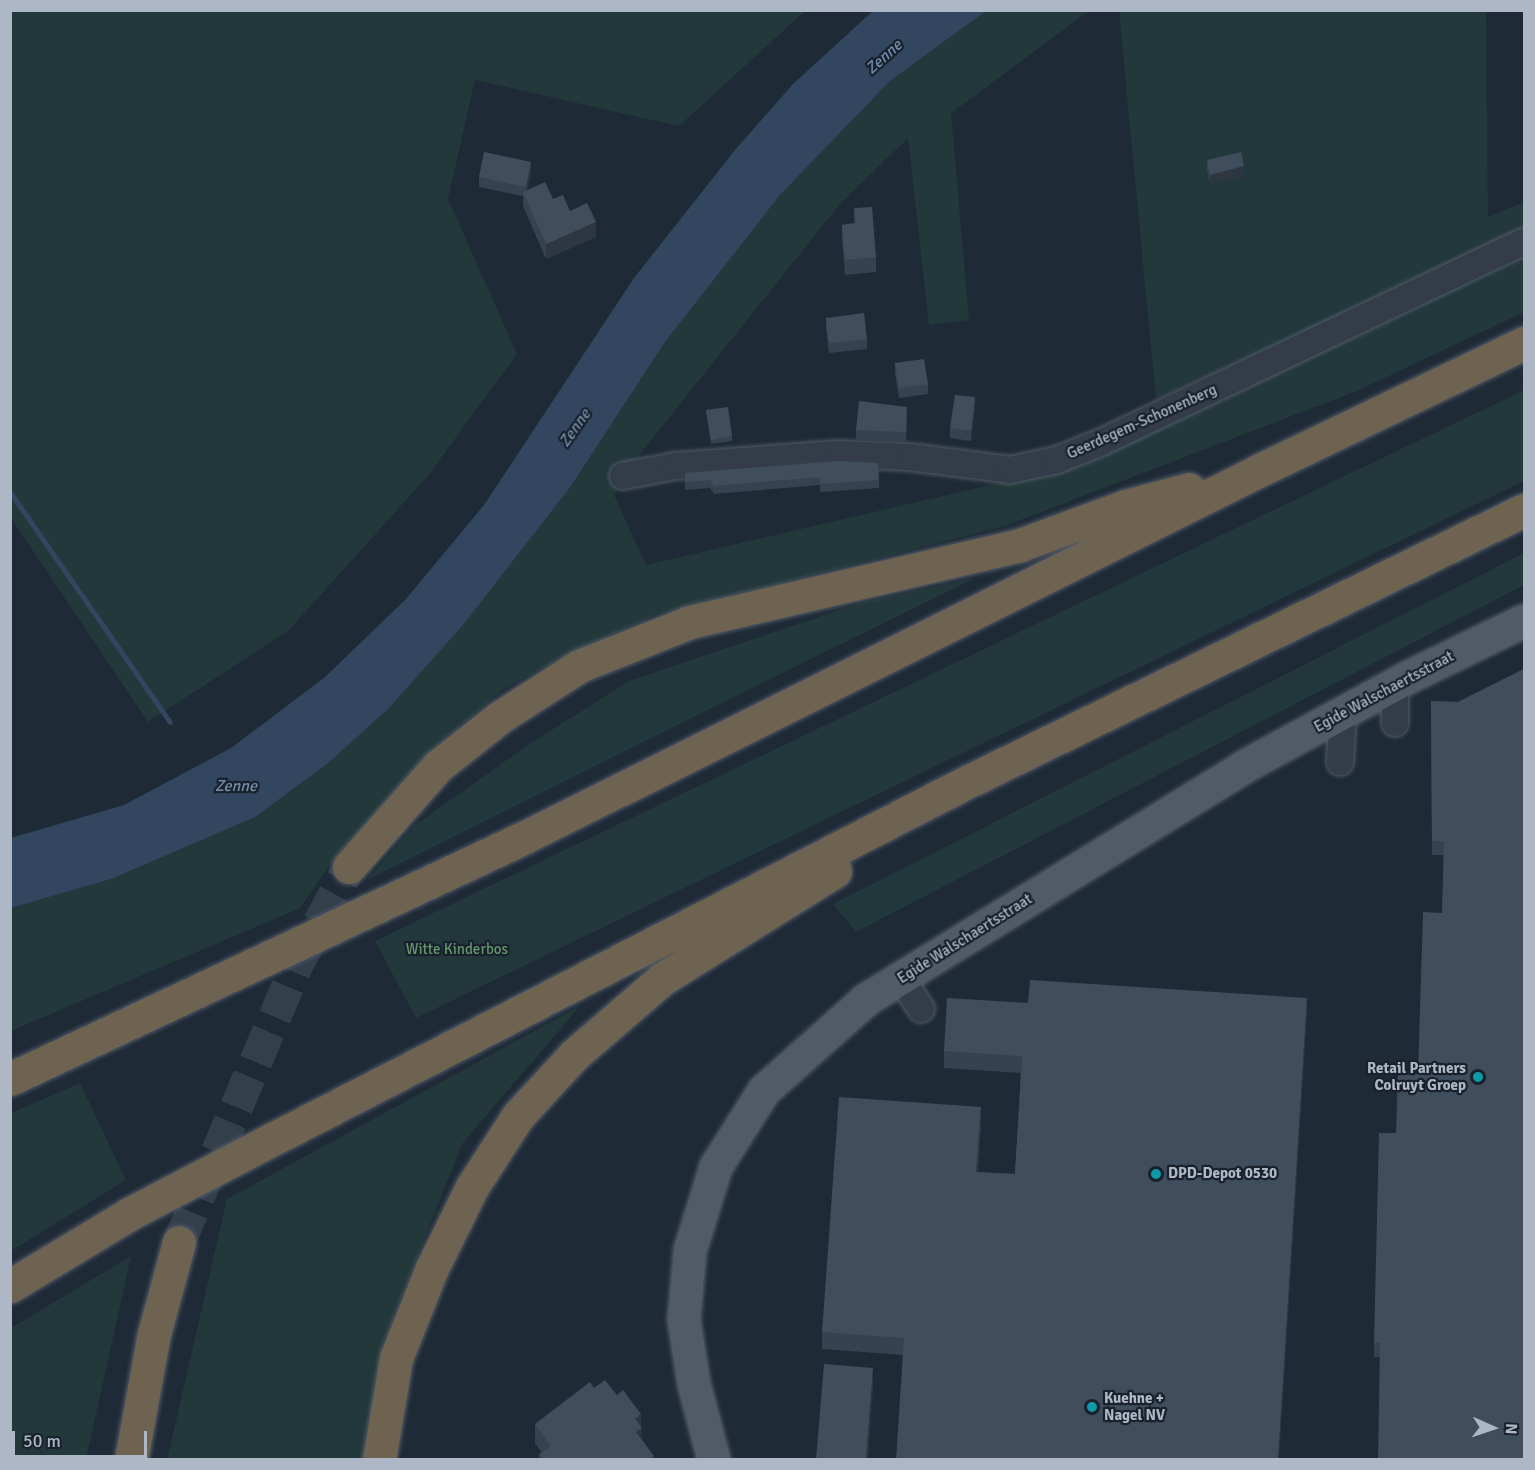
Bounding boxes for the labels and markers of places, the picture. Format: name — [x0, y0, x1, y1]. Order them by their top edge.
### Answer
place label: Retail Partners Colruyt Groep — [1367, 1059, 1466, 1094]
marker: Retail Partners Colruyt Groep — [1471, 1070, 1485, 1084]
place label: DPD-Depot 0530 — [1168, 1165, 1277, 1183]
marker: DPD-Depot 0530 — [1149, 1167, 1163, 1181]
place label: Kuehne + Nagel NV — [1104, 1389, 1165, 1424]
marker: Kuehne + Nagel NV — [1085, 1400, 1099, 1414]

